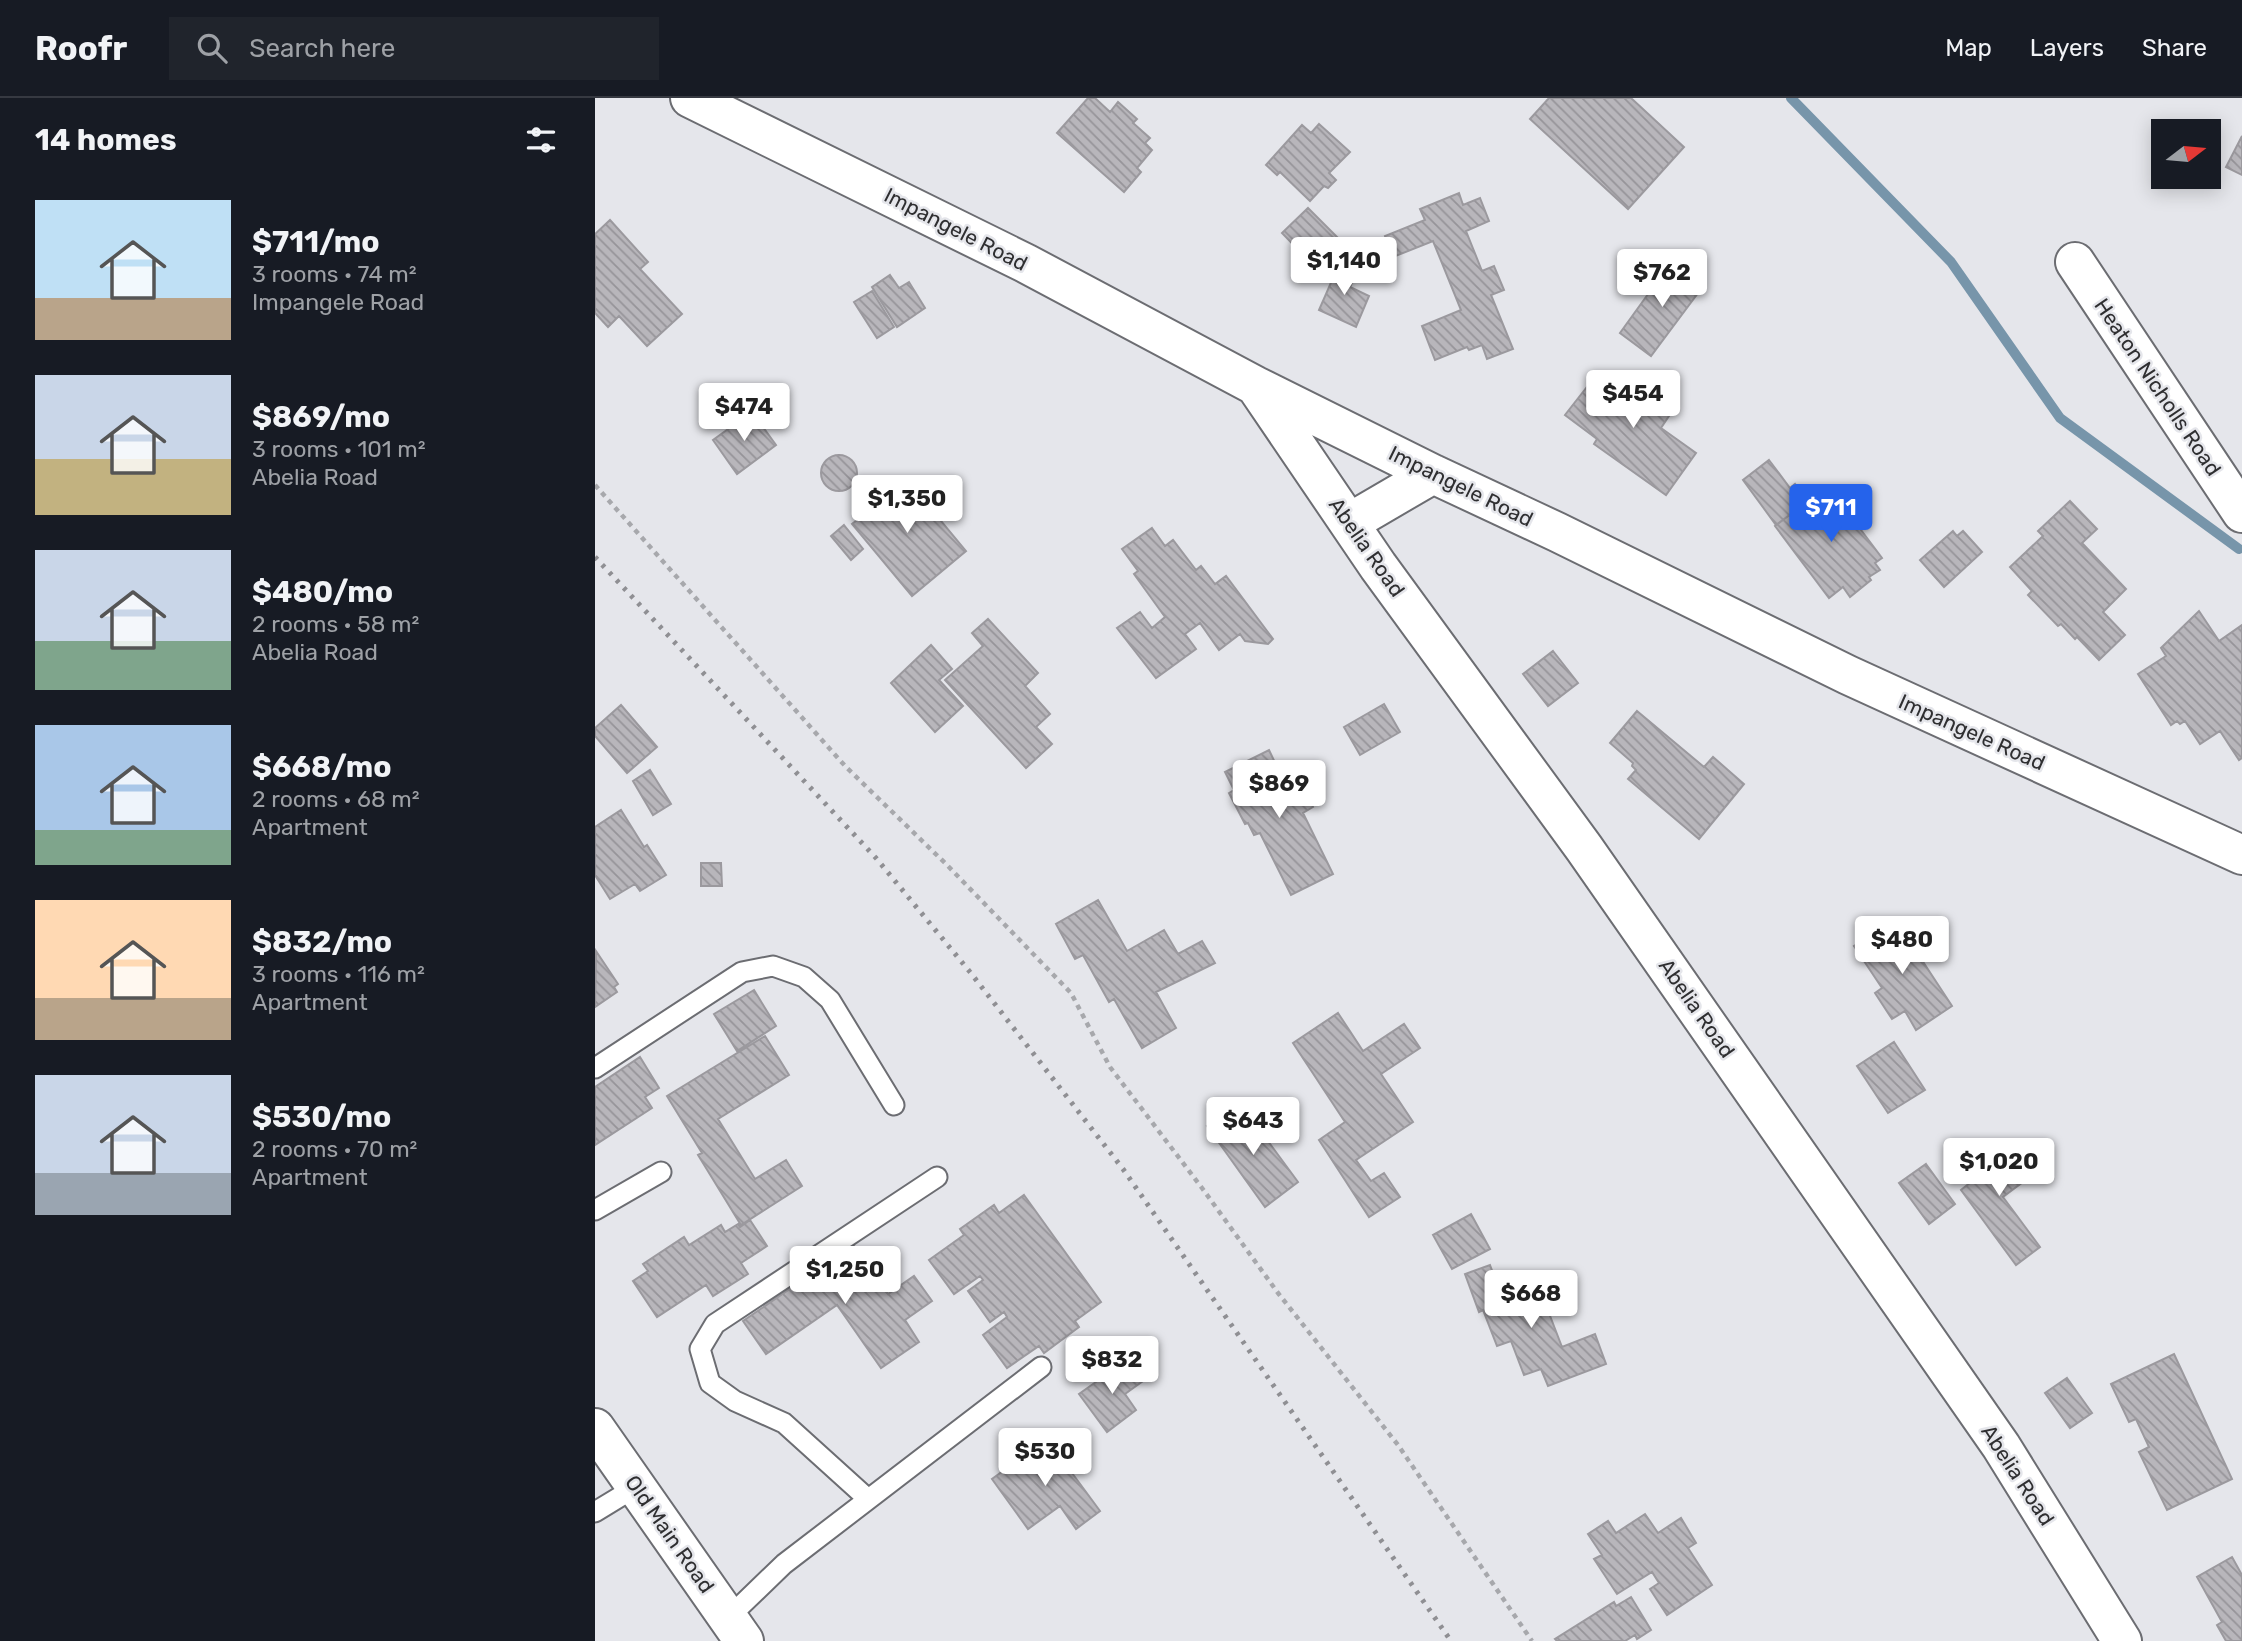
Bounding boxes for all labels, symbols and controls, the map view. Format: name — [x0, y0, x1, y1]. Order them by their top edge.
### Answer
search box — [169, 17, 659, 80]
text: Roofr — [35, 29, 127, 68]
icon: search — [193, 29, 231, 67]
text: Search here — [249, 33, 395, 64]
text: Map — [1945, 34, 1992, 62]
text: Layers — [2030, 34, 2104, 62]
text: Share — [2142, 34, 2207, 62]
north arrow — [2151, 119, 2221, 189]
map controls — [2151, 119, 2221, 189]
icon: filters — [522, 121, 560, 159]
text: 14 homes — [35, 122, 177, 158]
street label: Impangele Road — [880, 182, 1032, 276]
text: $711/mo — [252, 224, 380, 260]
icon: home — [91, 228, 175, 312]
pin: $1,140 — [1287, 238, 1401, 297]
text: $1,140 — [1307, 246, 1381, 274]
pin: $762 — [1621, 250, 1703, 309]
text: $762 — [1633, 258, 1691, 286]
text: 3 rooms · 74 m² — [252, 260, 417, 288]
text: Impangele Road — [252, 288, 424, 316]
street label: Heaton Nicholls Road — [2089, 294, 2227, 480]
pin: $454 — [1592, 370, 1674, 430]
text: $454 — [1602, 379, 1664, 407]
pin: $474 — [703, 384, 785, 443]
text: $474 — [715, 392, 773, 420]
text: $869/mo — [252, 399, 390, 435]
icon: home — [91, 403, 175, 487]
text: 3 rooms · 101 m² — [252, 435, 426, 463]
street label: Impangele Road — [1385, 440, 1537, 532]
text: Abelia Road — [252, 463, 378, 491]
pin: $1,350 — [850, 476, 964, 535]
text: $1,350 — [868, 484, 946, 512]
pin: $711 — [1790, 484, 1872, 544]
street label: Abelia Road — [1324, 493, 1410, 601]
text: $711 — [1805, 493, 1857, 521]
text: $480/mo — [252, 574, 393, 610]
icon: home — [91, 578, 175, 662]
text: 2 rooms · 58 m² — [252, 610, 419, 638]
text: Abelia Road — [252, 638, 378, 666]
street label: Impangele Road — [1895, 689, 2049, 775]
text: $668/mo — [252, 749, 392, 785]
icon: home — [91, 753, 175, 837]
pin: $869 — [1238, 760, 1320, 820]
text: $869 — [1249, 769, 1309, 797]
text: 2 rooms · 68 m² — [252, 785, 420, 813]
text: Apartment — [252, 813, 368, 841]
pin: $480 — [1861, 916, 1943, 976]
text: $832/mo — [252, 924, 392, 960]
text: $480 — [1871, 925, 1933, 953]
icon: home — [91, 928, 175, 1012]
street label: Abelia Road — [1654, 954, 1740, 1062]
text: 3 rooms · 116 m² — [252, 960, 425, 988]
text: Apartment — [252, 988, 368, 1016]
pin: $643 — [1212, 1098, 1294, 1157]
text: $530/mo — [252, 1099, 391, 1135]
icon: home — [91, 1103, 175, 1187]
text: $643 — [1222, 1106, 1284, 1134]
text: 2 rooms · 70 m² — [252, 1135, 417, 1163]
pin: $1,020 — [1942, 1138, 2056, 1198]
text: $1,020 — [1959, 1147, 2039, 1175]
text: Apartment — [252, 1163, 368, 1191]
pin: $1,250 — [788, 1246, 902, 1306]
text: $1,250 — [806, 1255, 884, 1283]
pin: $668 — [1490, 1270, 1572, 1330]
text: $668 — [1501, 1279, 1561, 1307]
pin: $832 — [1071, 1336, 1153, 1396]
text: $832 — [1081, 1345, 1143, 1373]
street label: Abelia Road — [1976, 1420, 2060, 1530]
pin: $530 — [1004, 1428, 1086, 1488]
text: $530 — [1014, 1437, 1076, 1465]
street label: Old Main Road — [620, 1470, 720, 1598]

